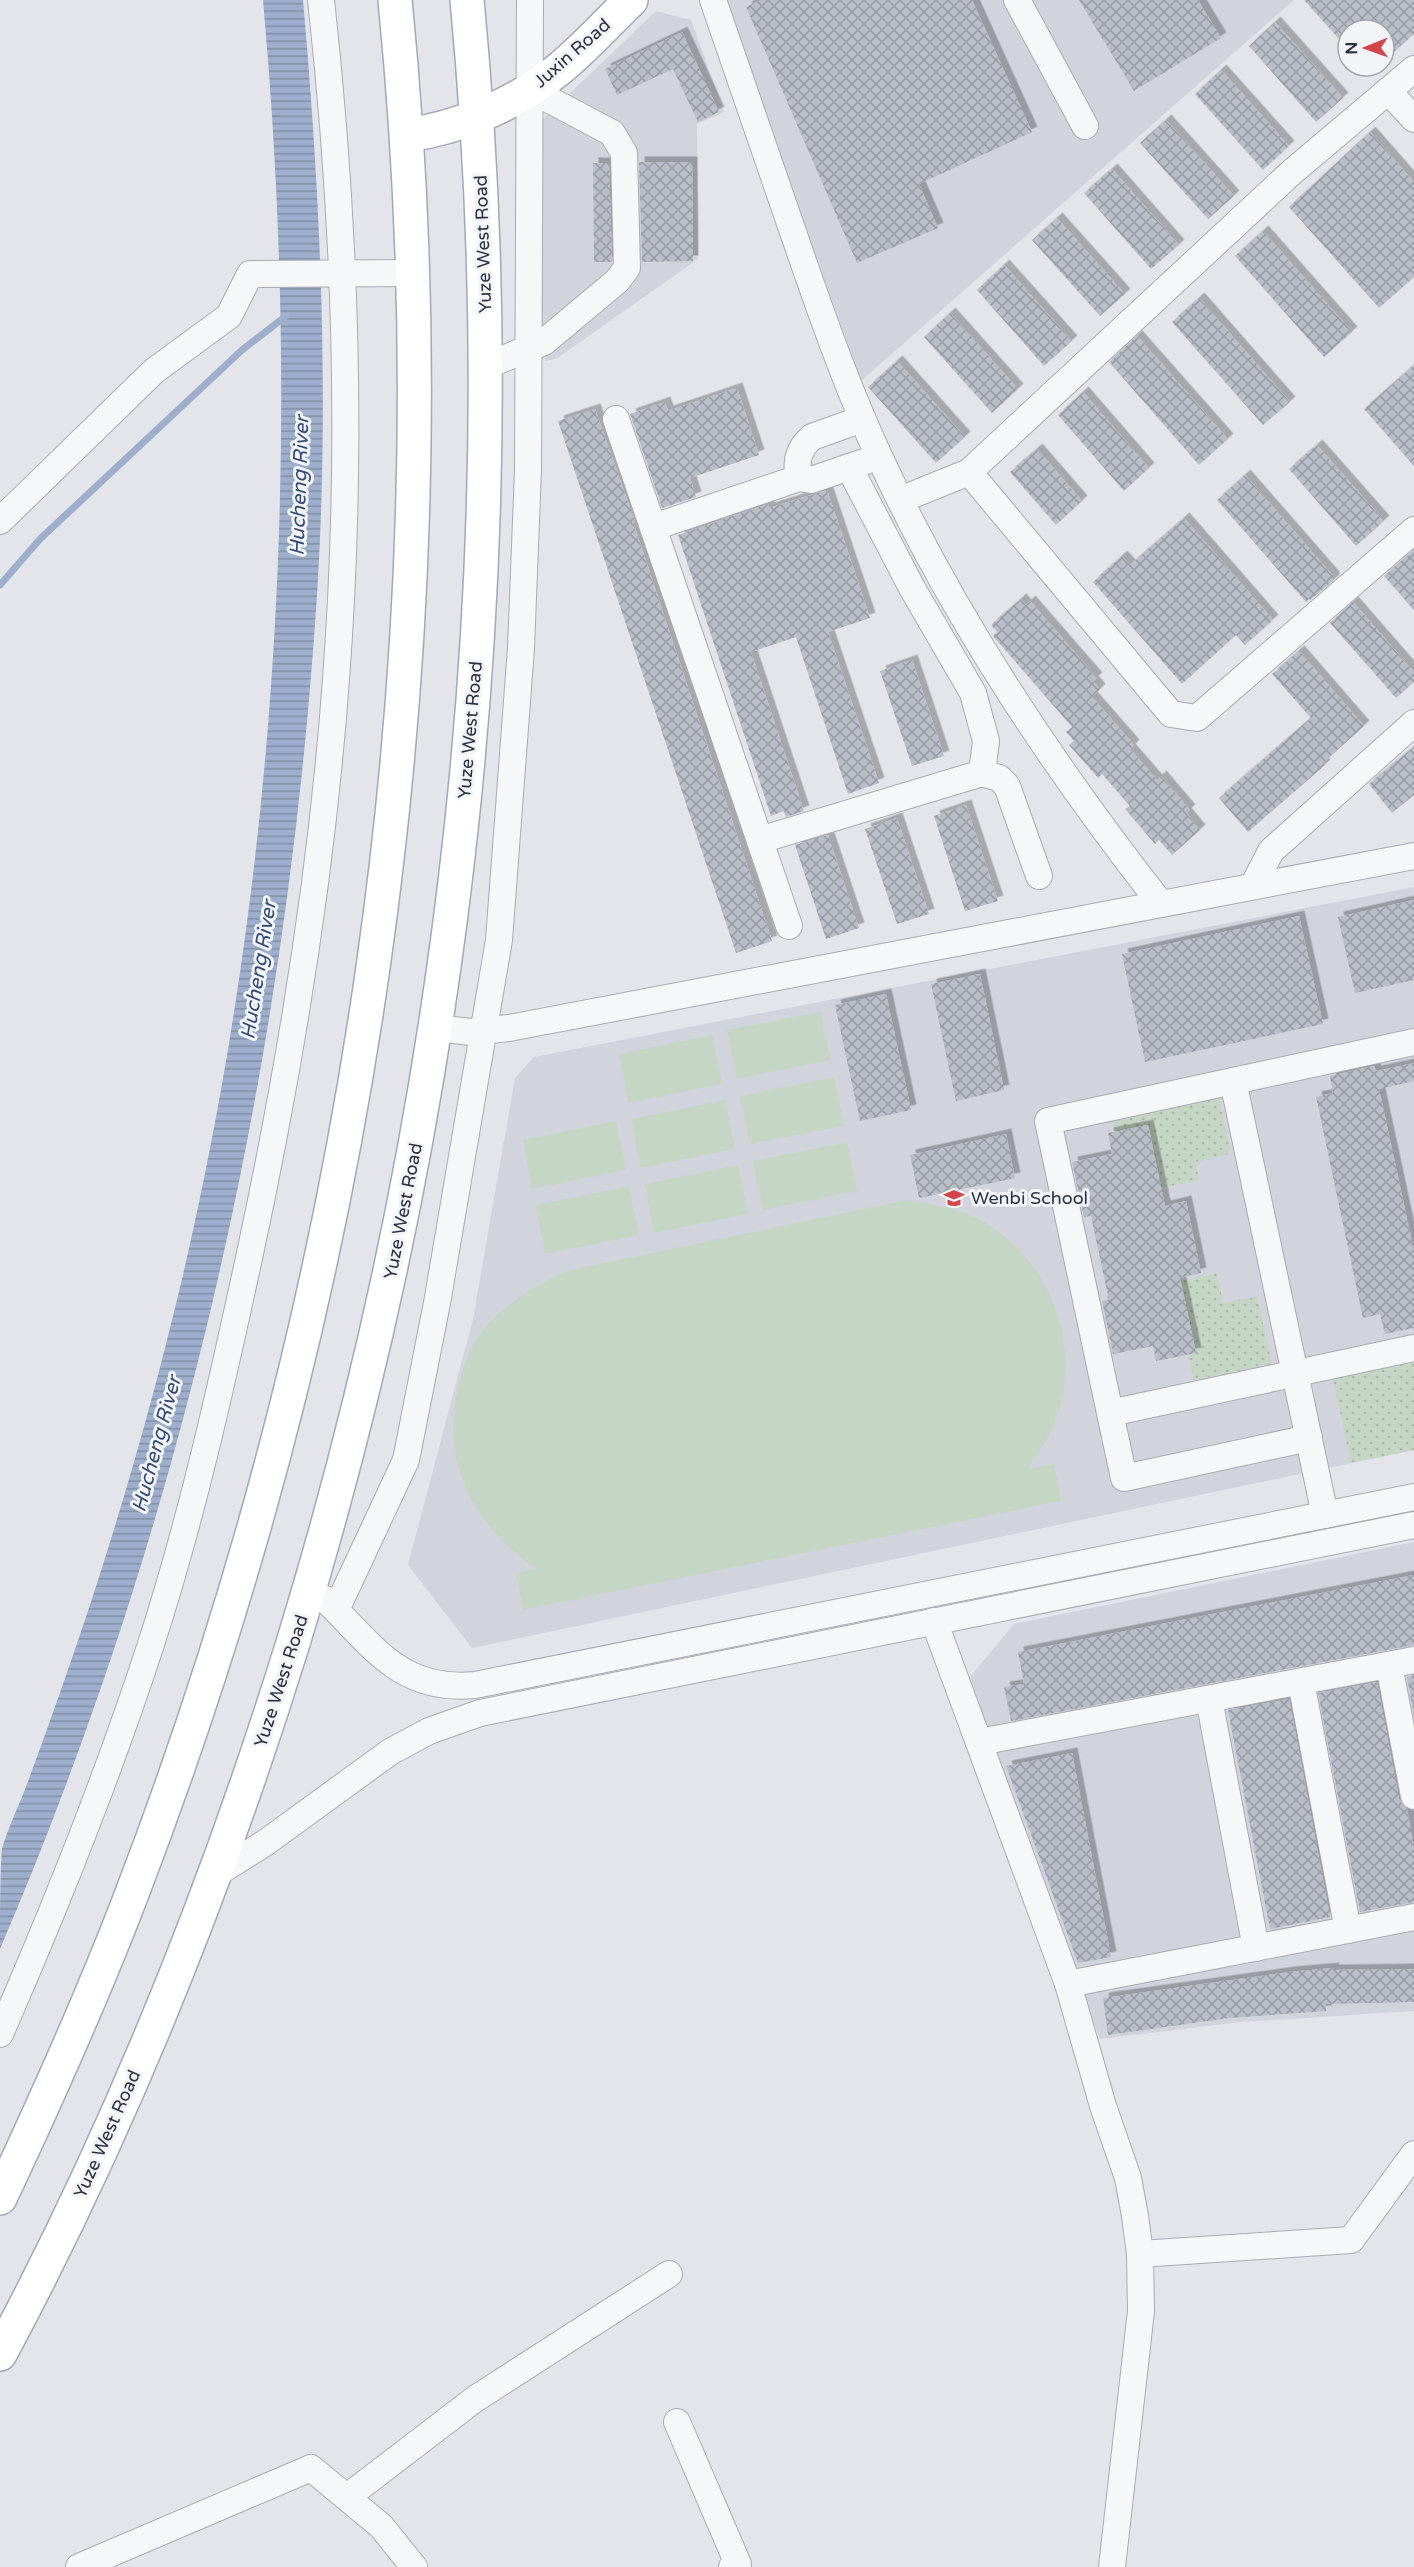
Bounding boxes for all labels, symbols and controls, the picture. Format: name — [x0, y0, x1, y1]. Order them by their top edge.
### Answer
street label: Juxin Road — [529, 14, 615, 92]
north arrow — [1336, 18, 1396, 78]
text: N — [1342, 42, 1362, 55]
street label: Yuze West Road — [470, 175, 496, 313]
water label: Hucheng River — [286, 413, 315, 556]
street label: Yuze West Road — [453, 660, 487, 800]
water label: Hucheng River — [236, 897, 282, 1041]
street label: Yuze West Road — [379, 1141, 427, 1281]
school or university icon: Wenbi School — [942, 1186, 966, 1210]
place label: Wenbi School — [971, 1187, 1088, 1209]
water label: Hucheng River — [127, 1371, 187, 1515]
street label: Yuze West Road — [249, 1612, 313, 1750]
street label: Yuze West Road — [69, 2066, 145, 2202]

